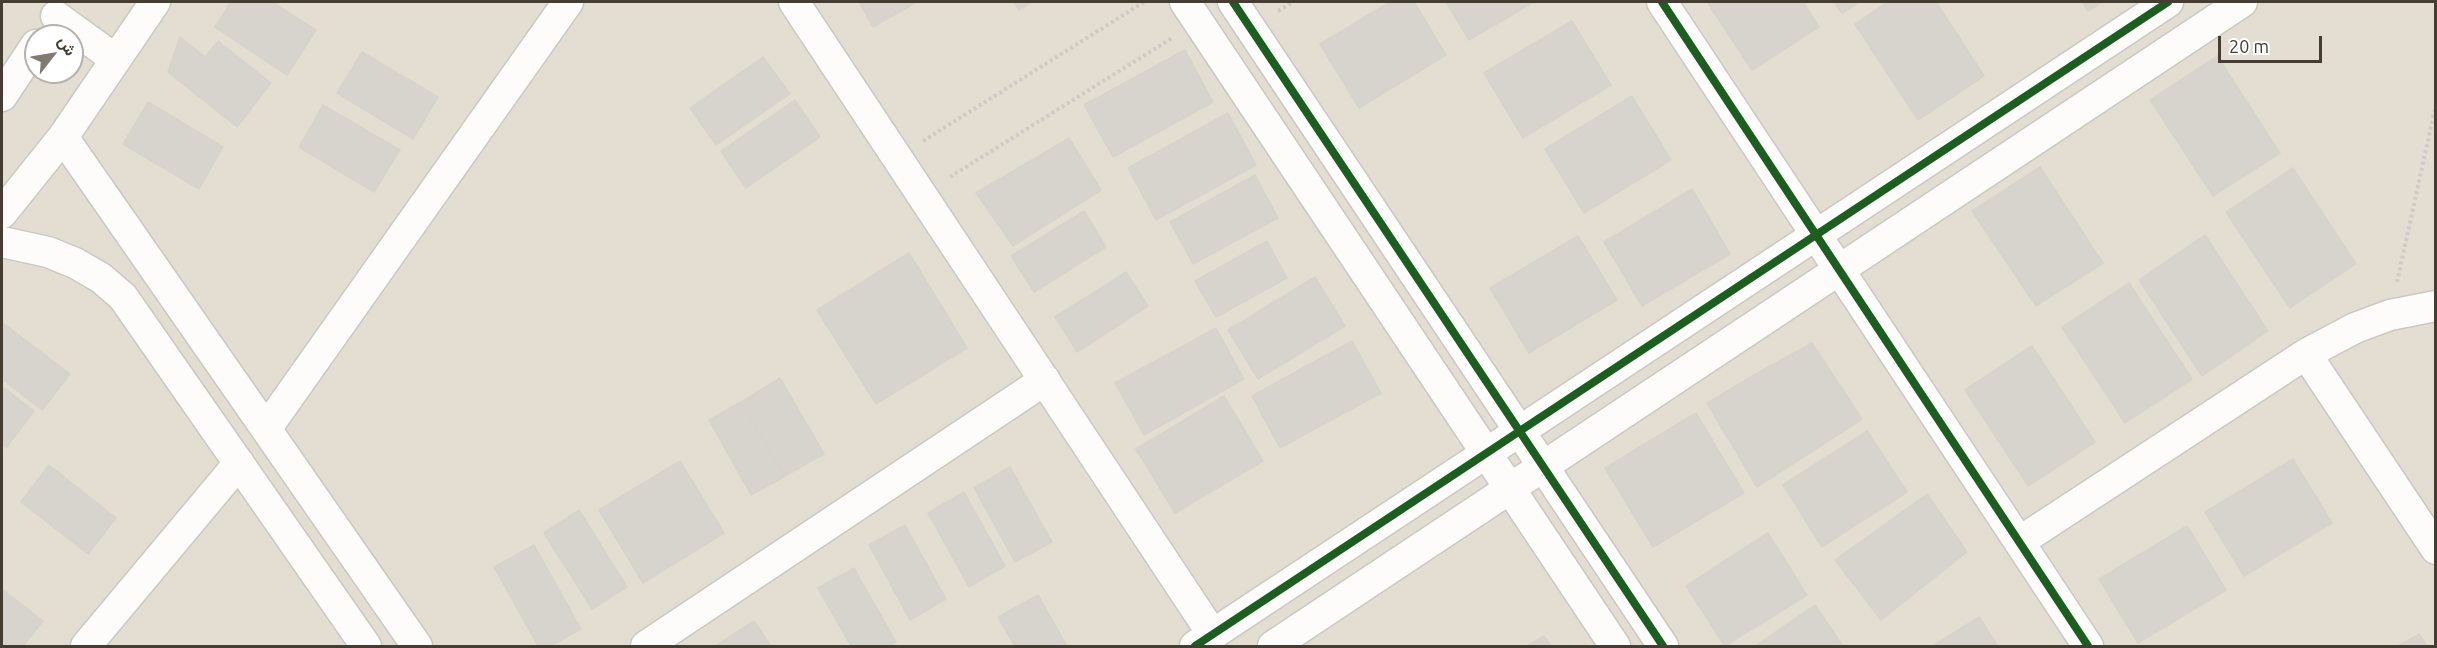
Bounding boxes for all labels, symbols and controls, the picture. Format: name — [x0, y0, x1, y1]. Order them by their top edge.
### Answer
north arrow — [24, 24, 84, 84]
scale bar — [2221, 24, 2324, 62]
text: ش — [55, 33, 80, 59]
text: 20 m — [2229, 36, 2269, 56]

